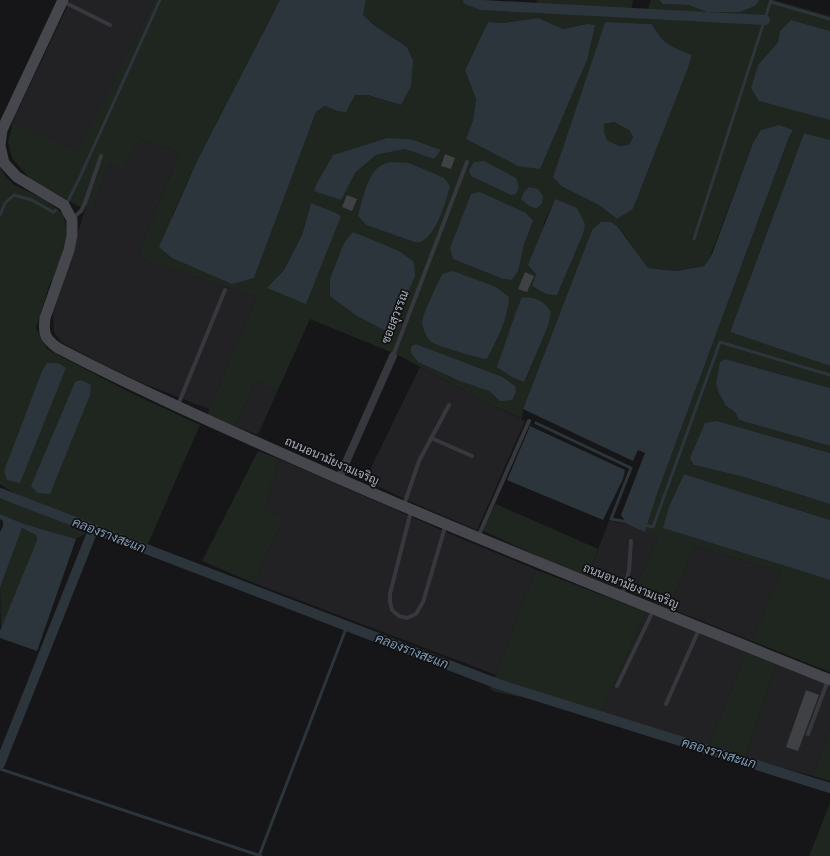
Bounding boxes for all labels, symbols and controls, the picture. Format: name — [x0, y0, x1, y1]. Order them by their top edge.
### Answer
street label: ซอยสุวรรณ — [377, 288, 413, 346]
street label: ถนนอนามัยงามเจริญ — [282, 433, 382, 489]
water label: คลองรางสะแก — [70, 513, 148, 557]
street label: ถนนอนามัยงามเจริญ — [581, 560, 681, 612]
water label: คลองรางสะแก — [373, 629, 451, 673]
water label: คลองรางสะแก — [680, 734, 758, 772]

